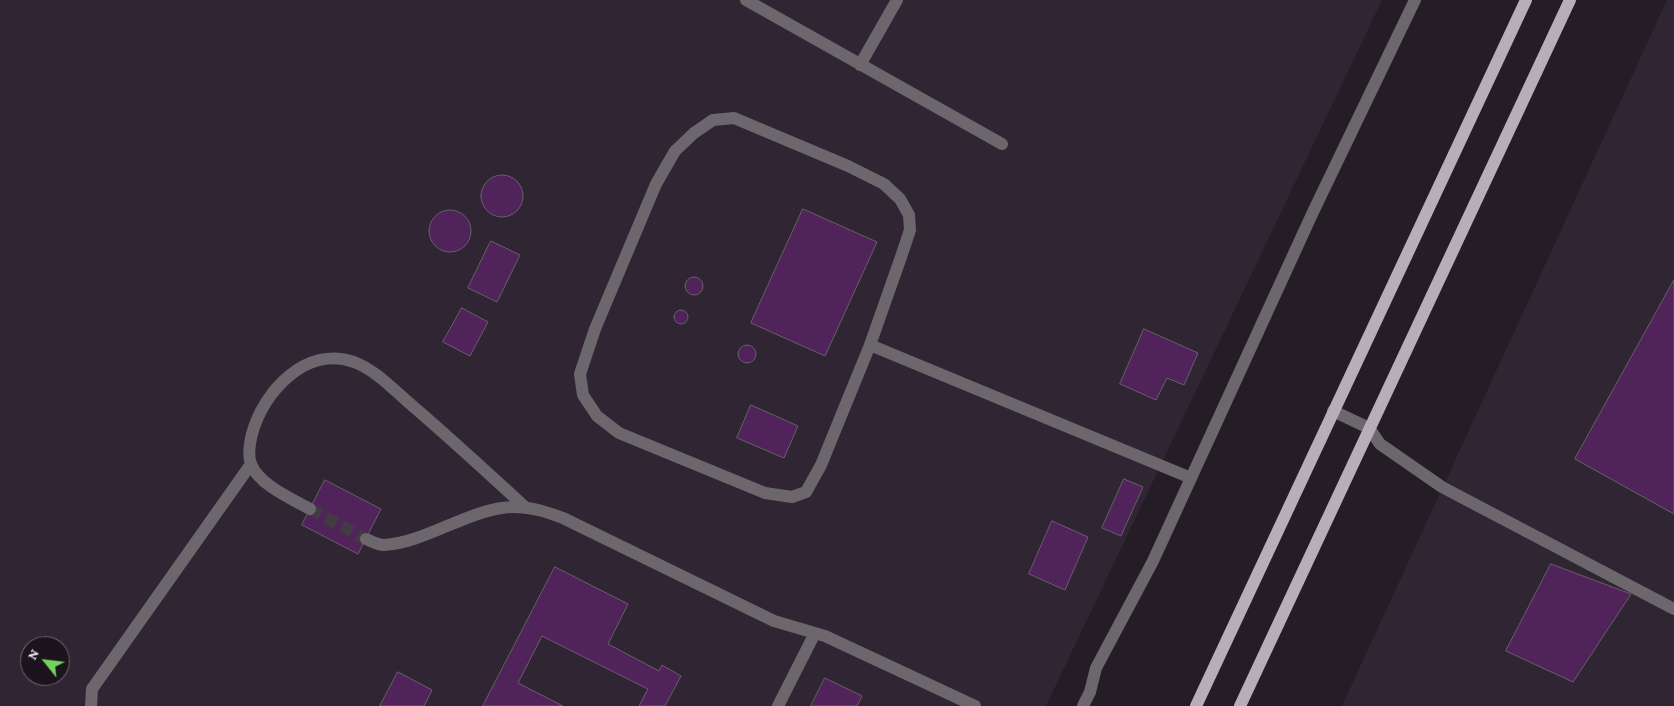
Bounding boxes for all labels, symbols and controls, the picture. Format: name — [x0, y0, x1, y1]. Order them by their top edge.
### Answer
north arrow — [20, 636, 70, 686]
text: N — [23, 646, 42, 662]

